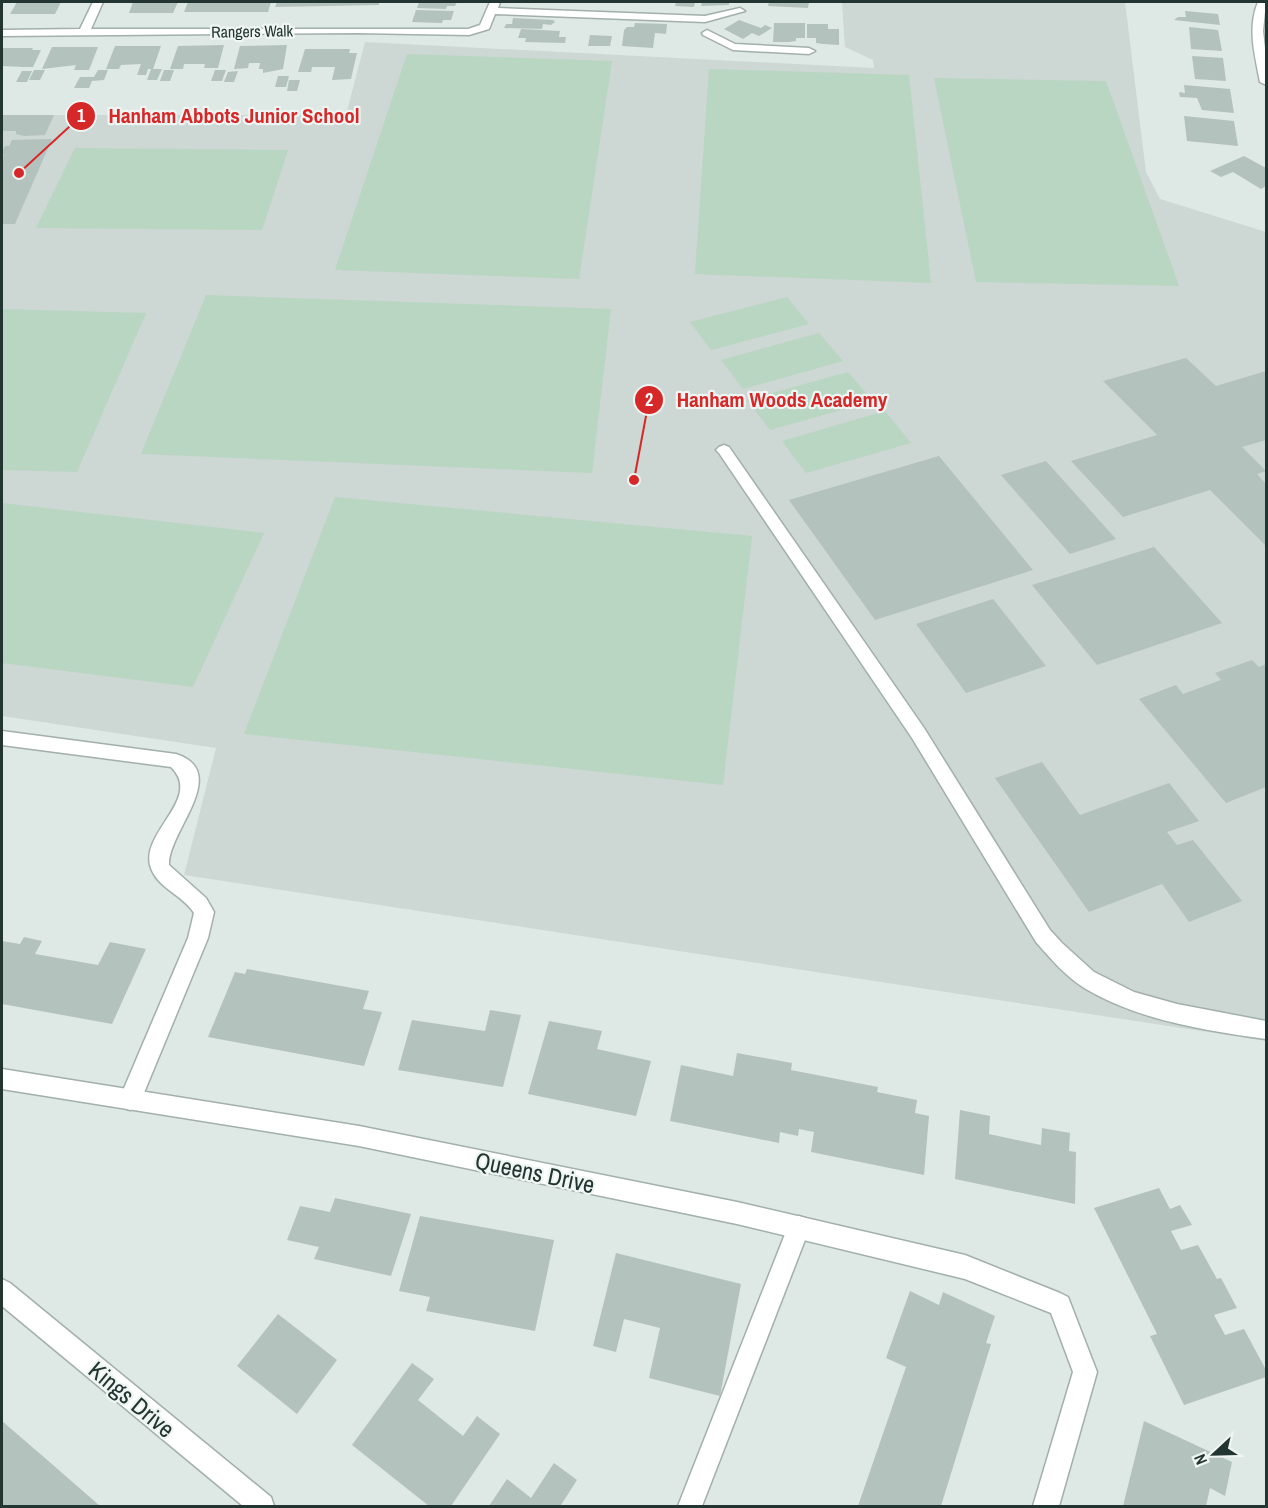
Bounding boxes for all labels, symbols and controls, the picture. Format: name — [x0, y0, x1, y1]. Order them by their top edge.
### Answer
street label: Rangers Walk — [211, 19, 294, 43]
callout: Hanham Abbots Junior School — [66, 96, 372, 135]
text: Hanham Abbots Junior School — [108, 101, 360, 130]
text: 1 — [77, 103, 86, 128]
callout: Hanham Woods Academy — [634, 380, 899, 419]
text: Hanham Woods Academy — [677, 385, 888, 414]
text: 2 — [645, 387, 653, 412]
street label: Queens Drive — [472, 1144, 598, 1200]
street label: Kings Drive — [82, 1354, 182, 1444]
north arrow — [1184, 1424, 1244, 1484]
text: N — [1188, 1451, 1212, 1468]

